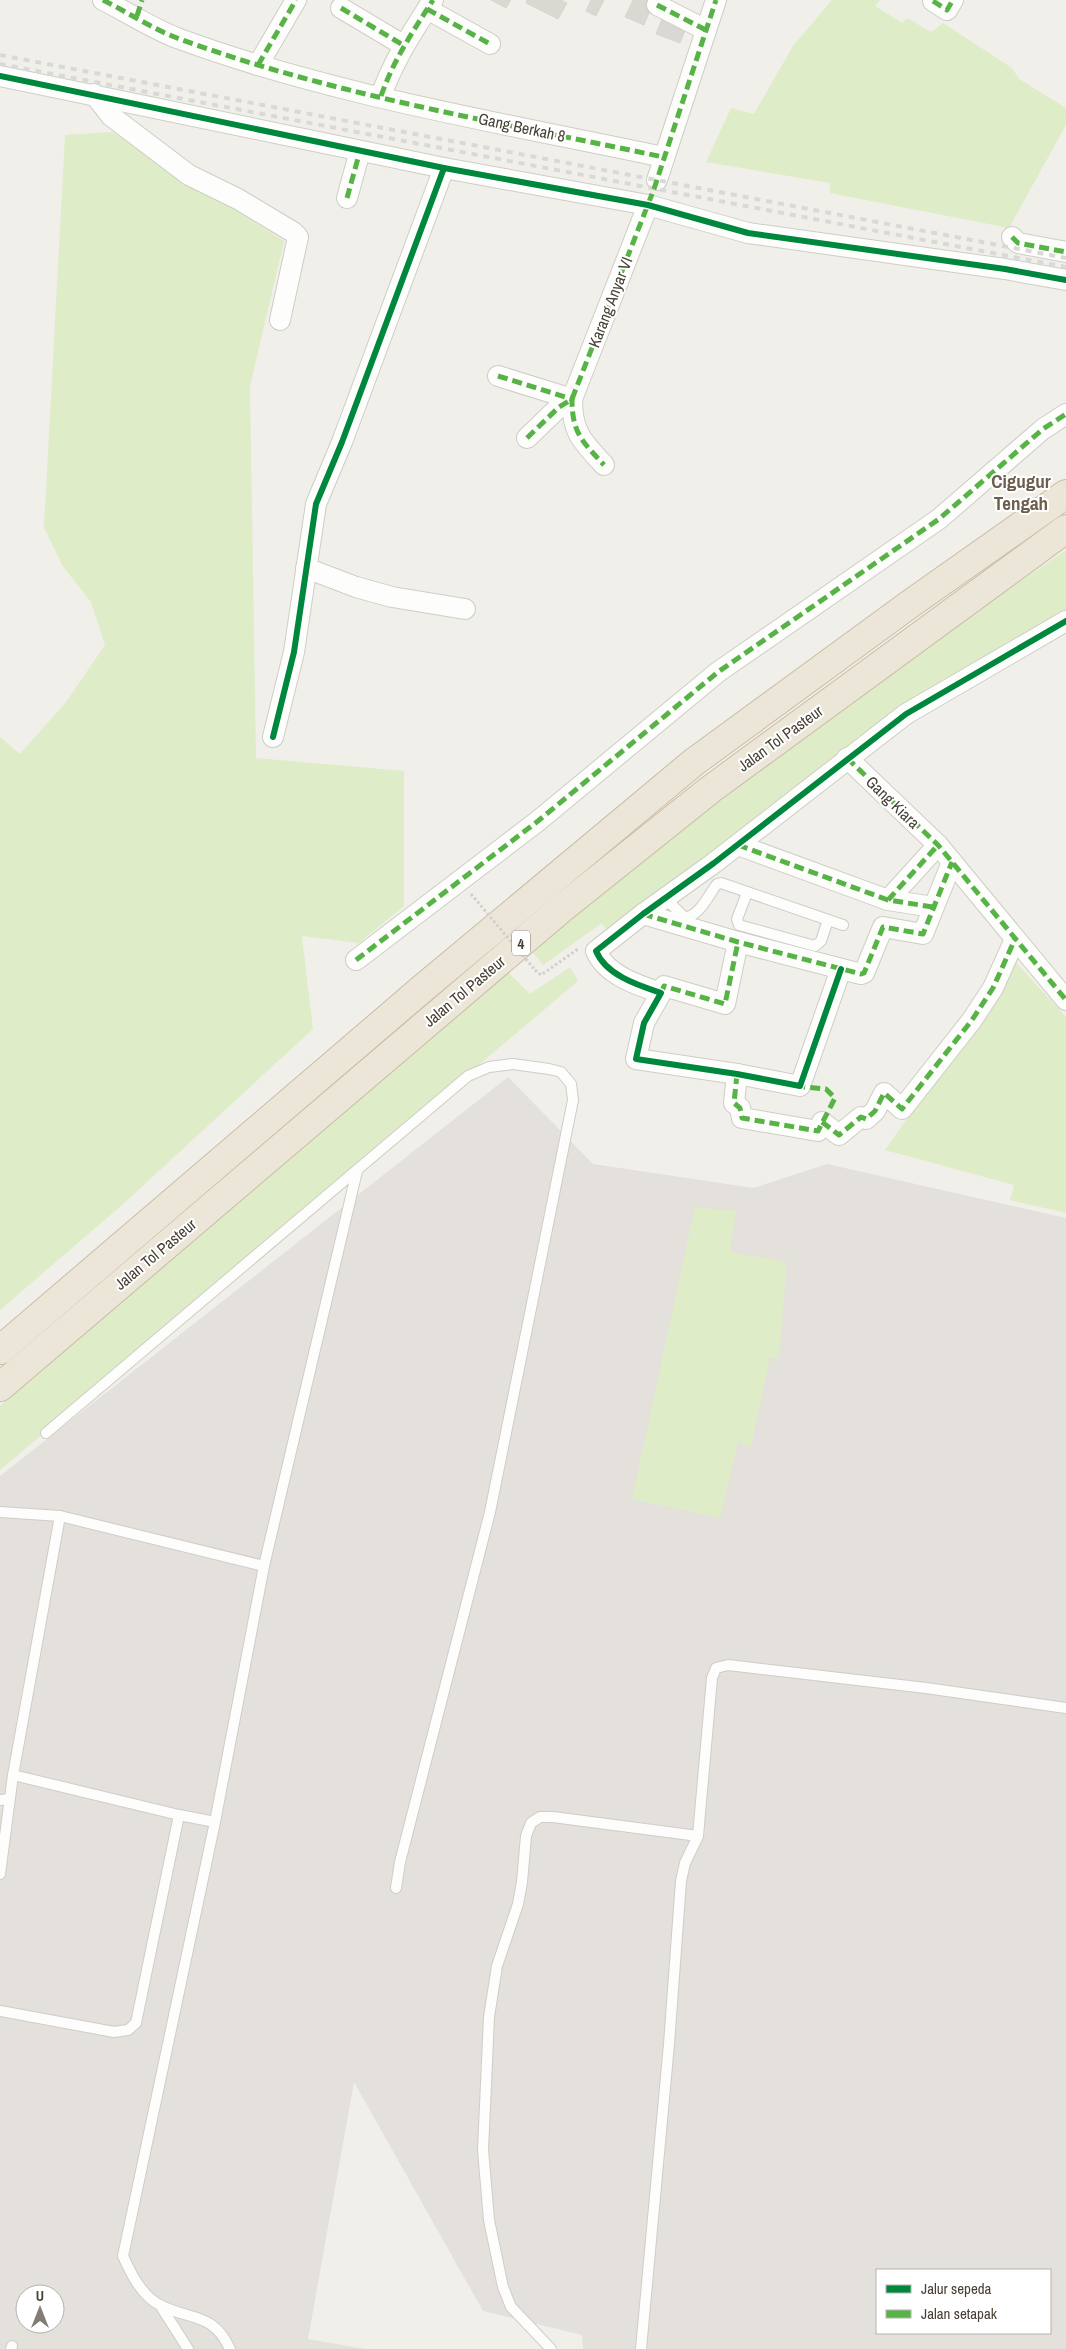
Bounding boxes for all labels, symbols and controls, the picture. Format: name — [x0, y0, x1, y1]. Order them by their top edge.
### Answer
street label: Gang Berkah 8 — [477, 107, 567, 147]
street label: Karang Anyar VI — [583, 253, 637, 351]
district label: Cigugur Tengah — [991, 468, 1051, 516]
street label: Jalan Tol Pasteur — [733, 699, 828, 776]
street label: Gang Kiara — [861, 771, 925, 834]
road number: 4 — [512, 930, 530, 956]
street label: Jalan Tol Pasteur — [418, 950, 510, 1032]
street label: Jalan Tol Pasteur — [109, 1213, 201, 1295]
legend — [876, 2269, 1051, 2334]
text: Jalur sepeda — [921, 2278, 992, 2299]
north arrow — [15, 2284, 65, 2334]
text: U — [36, 2287, 44, 2305]
text: Jalan setapak — [921, 2303, 998, 2324]

